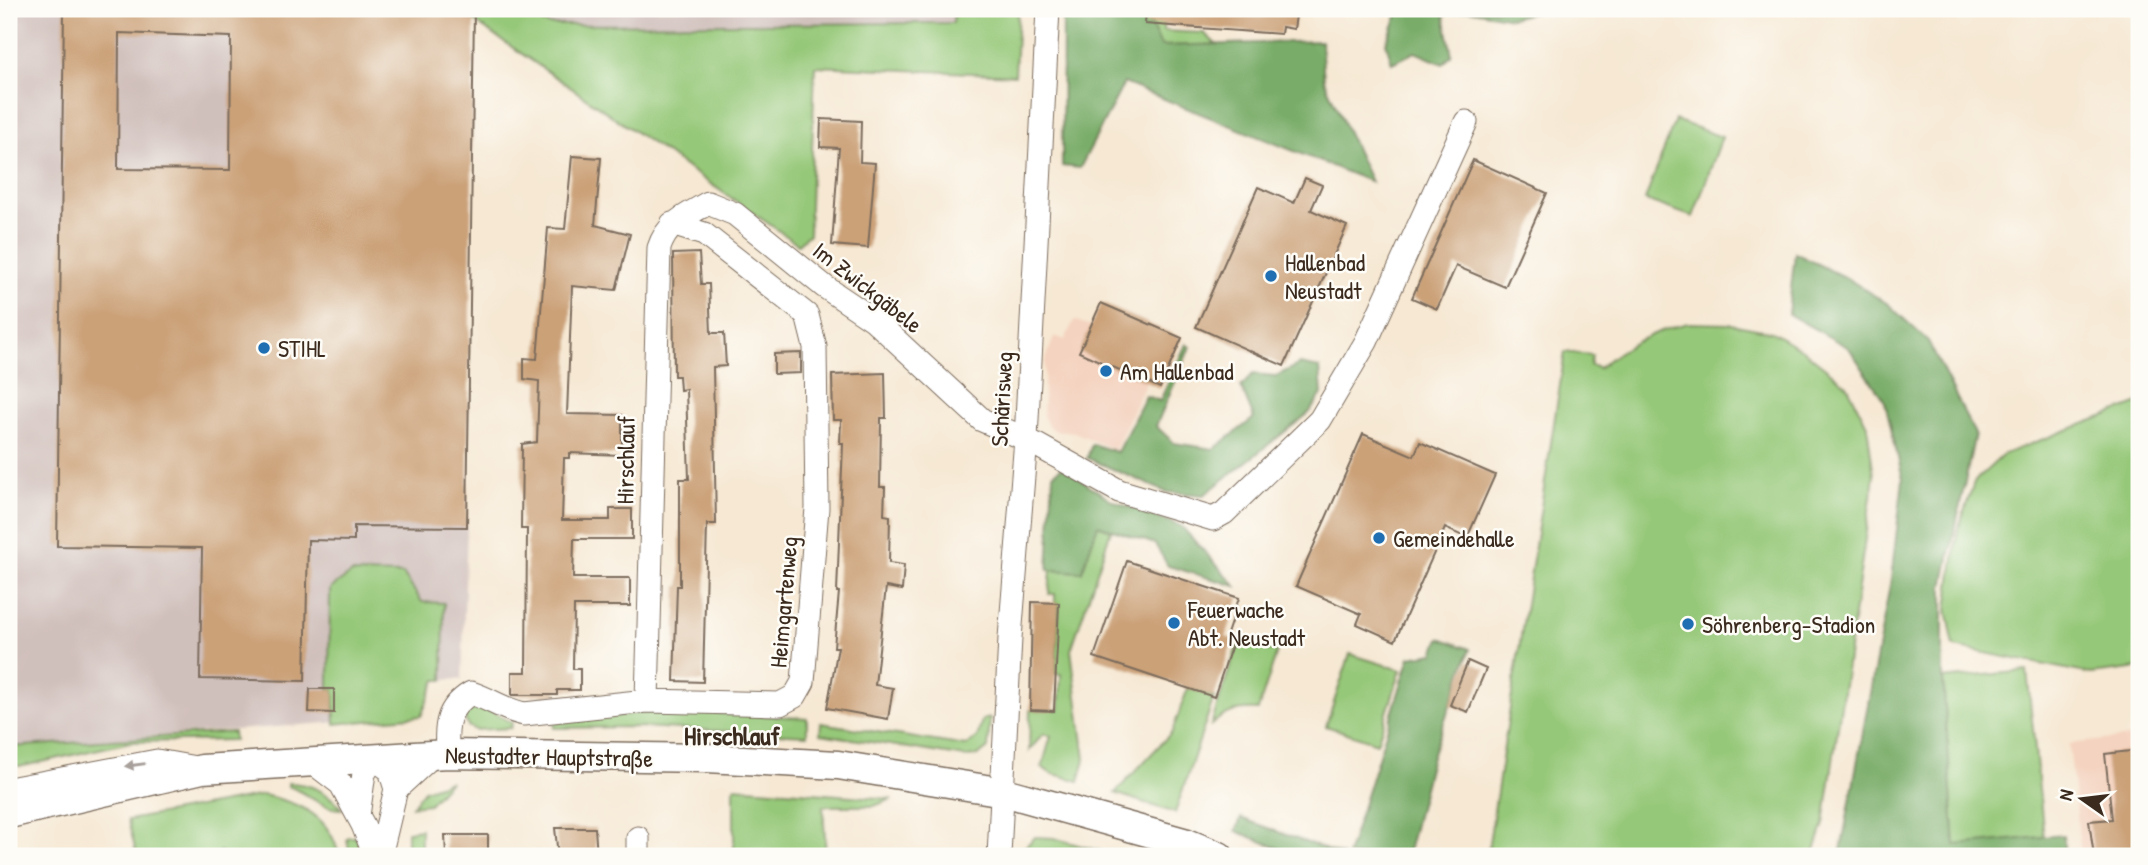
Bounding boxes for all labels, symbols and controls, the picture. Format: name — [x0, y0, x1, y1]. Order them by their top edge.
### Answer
street label: Im Zwickgäbele — [807, 234, 930, 340]
place label: Hallenbad Neustadt — [1285, 246, 1365, 306]
marker: Hallenbad Neustadt — [1263, 268, 1279, 284]
place label: STIHL — [278, 332, 326, 364]
marker: STIHL — [256, 340, 272, 356]
street label: Schärisweg — [983, 351, 1019, 447]
place label: Am Hallenbad — [1120, 355, 1234, 387]
marker: Am Hallenbad — [1098, 363, 1114, 379]
street label: Hirschlauf — [608, 415, 642, 505]
place label: Gemeindehalle — [1393, 522, 1515, 554]
marker: Gemeindehalle — [1371, 530, 1387, 546]
street label: Heimgartenweg — [761, 535, 805, 669]
place label: Feuerwache Abt. Neustadt — [1187, 593, 1306, 653]
place label: Söhrenberg-Stadion — [1702, 608, 1875, 640]
marker: Feuerwache Abt. Neustadt — [1166, 615, 1182, 631]
marker: Söhrenberg-Stadion — [1680, 616, 1696, 632]
district label: Hirschlauf — [684, 718, 781, 753]
street label: Neustadter Hauptstraße — [445, 738, 654, 774]
one-way arrow — [124, 759, 146, 770]
north arrow — [2046, 764, 2116, 834]
text: N — [2052, 787, 2079, 803]

